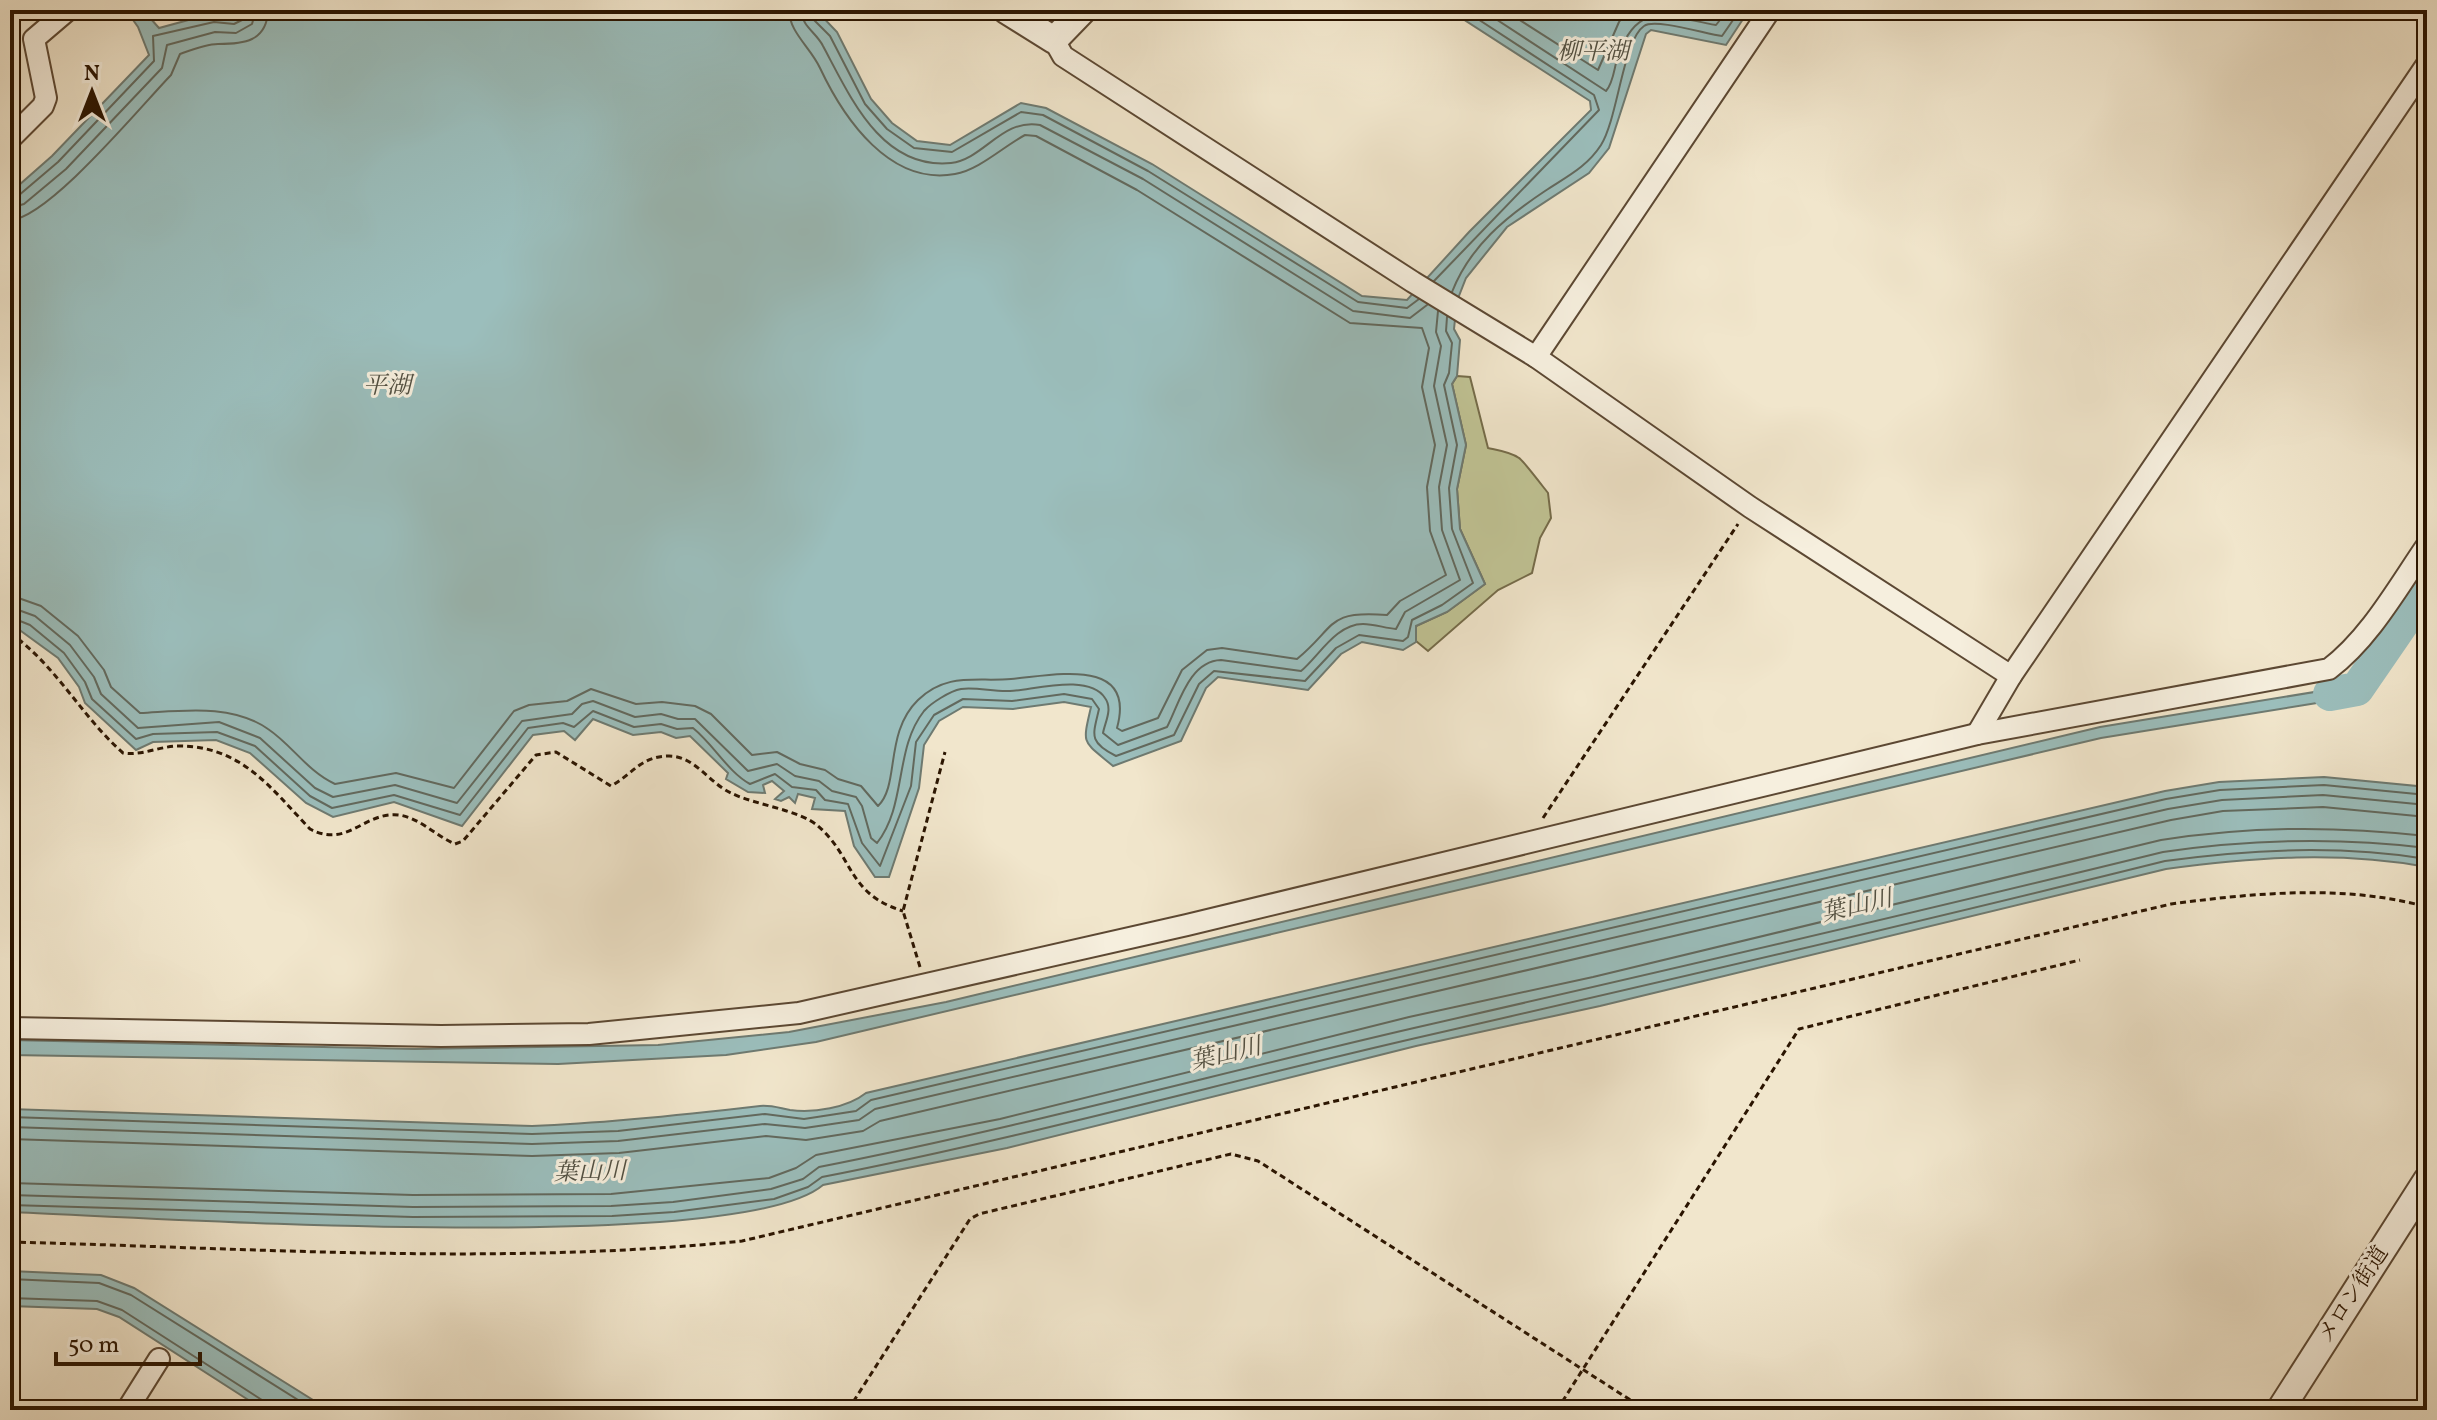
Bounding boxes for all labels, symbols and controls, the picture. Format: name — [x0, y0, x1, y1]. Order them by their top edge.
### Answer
water label: 柳平湖 — [1557, 36, 1633, 70]
north arrow — [52, 52, 132, 132]
text: N — [84, 59, 100, 90]
water label: 平湖 — [363, 370, 415, 404]
water label: 葉山川 — [1818, 882, 1899, 932]
water label: 葉山川 — [1187, 1030, 1268, 1080]
water label: 葉山川 — [554, 1155, 629, 1191]
street label: メロン街道 — [2311, 1240, 2397, 1350]
scale bar — [56, 1316, 200, 1366]
text: 50 m — [68, 1329, 120, 1363]

